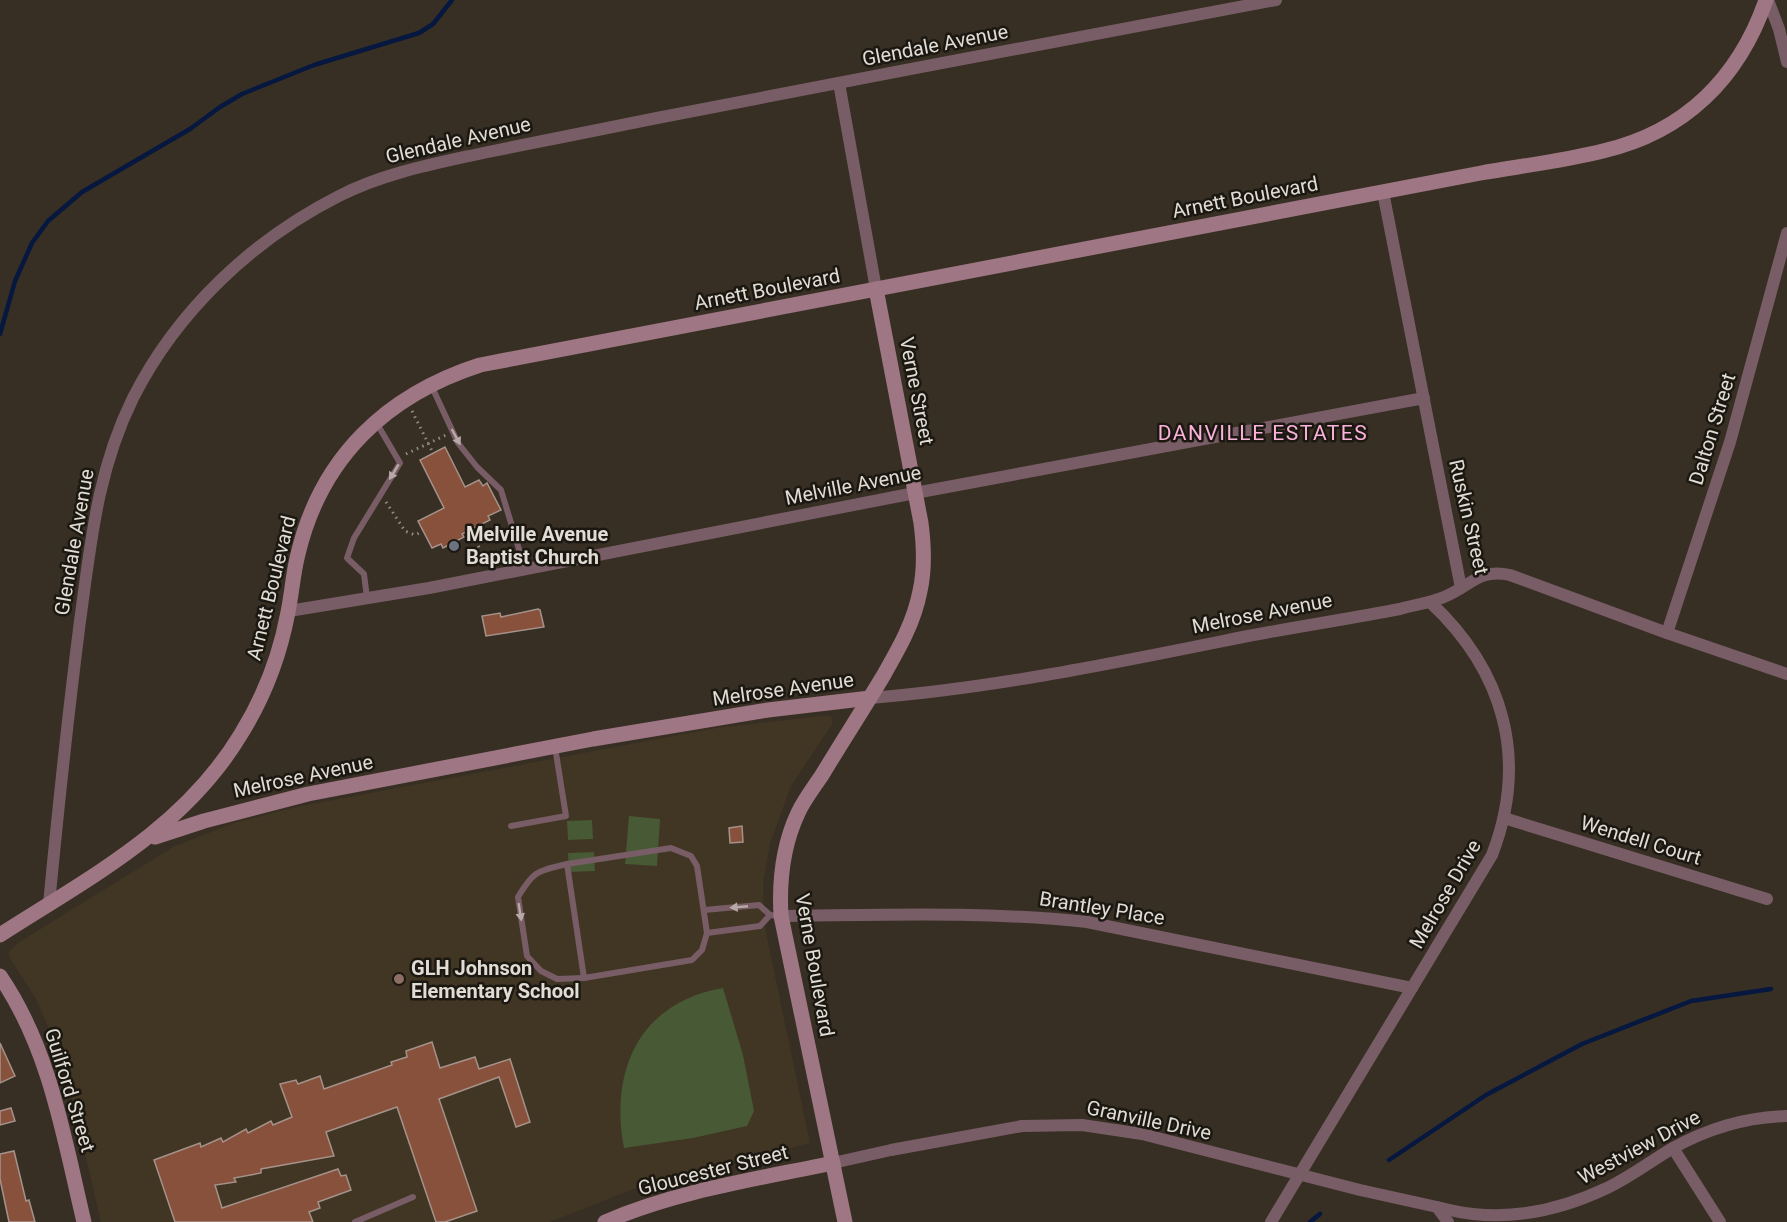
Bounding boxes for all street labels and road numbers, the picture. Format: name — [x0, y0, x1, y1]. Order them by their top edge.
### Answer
street label: Glendale Avenue — [860, 19, 1010, 71]
street label: Glendale Avenue — [383, 112, 533, 168]
street label: Arnett Boulevard — [1170, 171, 1320, 223]
street label: Arnett Boulevard — [692, 263, 842, 315]
street label: Verne Street — [895, 335, 939, 447]
street label: Dalton Street — [1684, 370, 1740, 488]
street label: Ruskin Street — [1444, 457, 1494, 577]
street label: Melville Avenue — [783, 460, 923, 510]
street label: Glendale Avenue — [49, 467, 99, 617]
street label: Arnett Boulevard — [241, 513, 301, 663]
street label: Melrose Avenue — [1190, 588, 1334, 638]
street label: Melrose Avenue — [711, 667, 855, 711]
street label: Melrose Avenue — [231, 749, 375, 803]
street label: Wendell Court — [1578, 810, 1704, 870]
street label: Melrose Drive — [1404, 835, 1486, 953]
street label: Brantley Place — [1038, 886, 1166, 930]
street label: Verne Boulevard — [791, 892, 839, 1038]
street label: Guilford Street — [40, 1025, 100, 1155]
street label: Granville Drive — [1085, 1095, 1213, 1145]
street label: Westview Drive — [1574, 1105, 1704, 1189]
street label: Gloucester Street — [635, 1140, 791, 1200]

